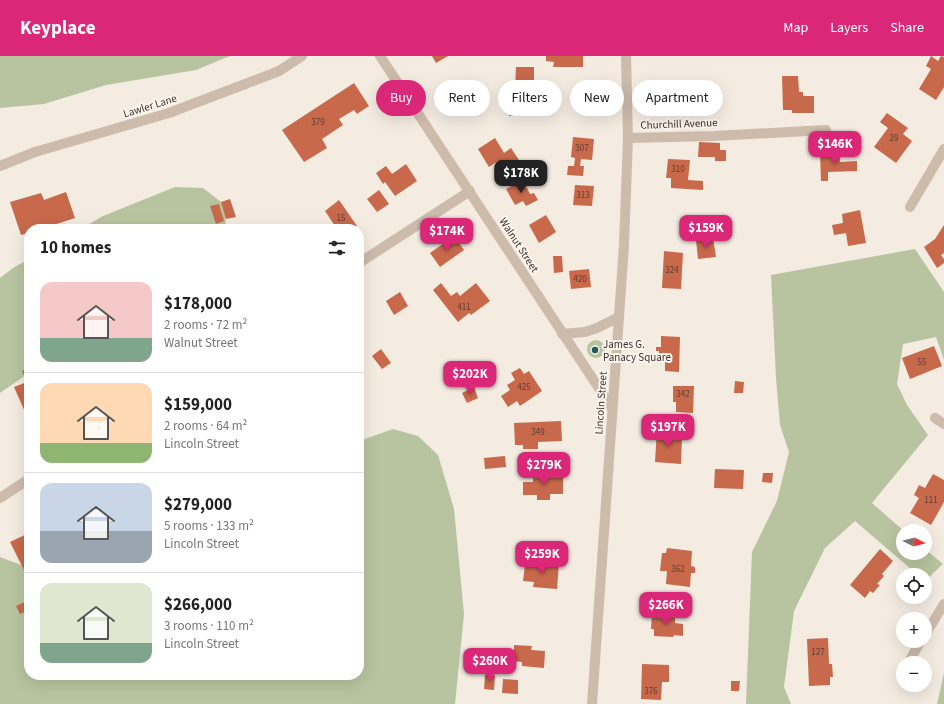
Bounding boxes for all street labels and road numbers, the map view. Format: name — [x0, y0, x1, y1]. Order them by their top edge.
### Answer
street label: Lawler Lane — [121, 91, 179, 121]
street label: Churchill Avenue — [640, 115, 718, 133]
street label: Walnut Street — [496, 215, 542, 275]
street label: Lincoln Street — [591, 371, 611, 435]

